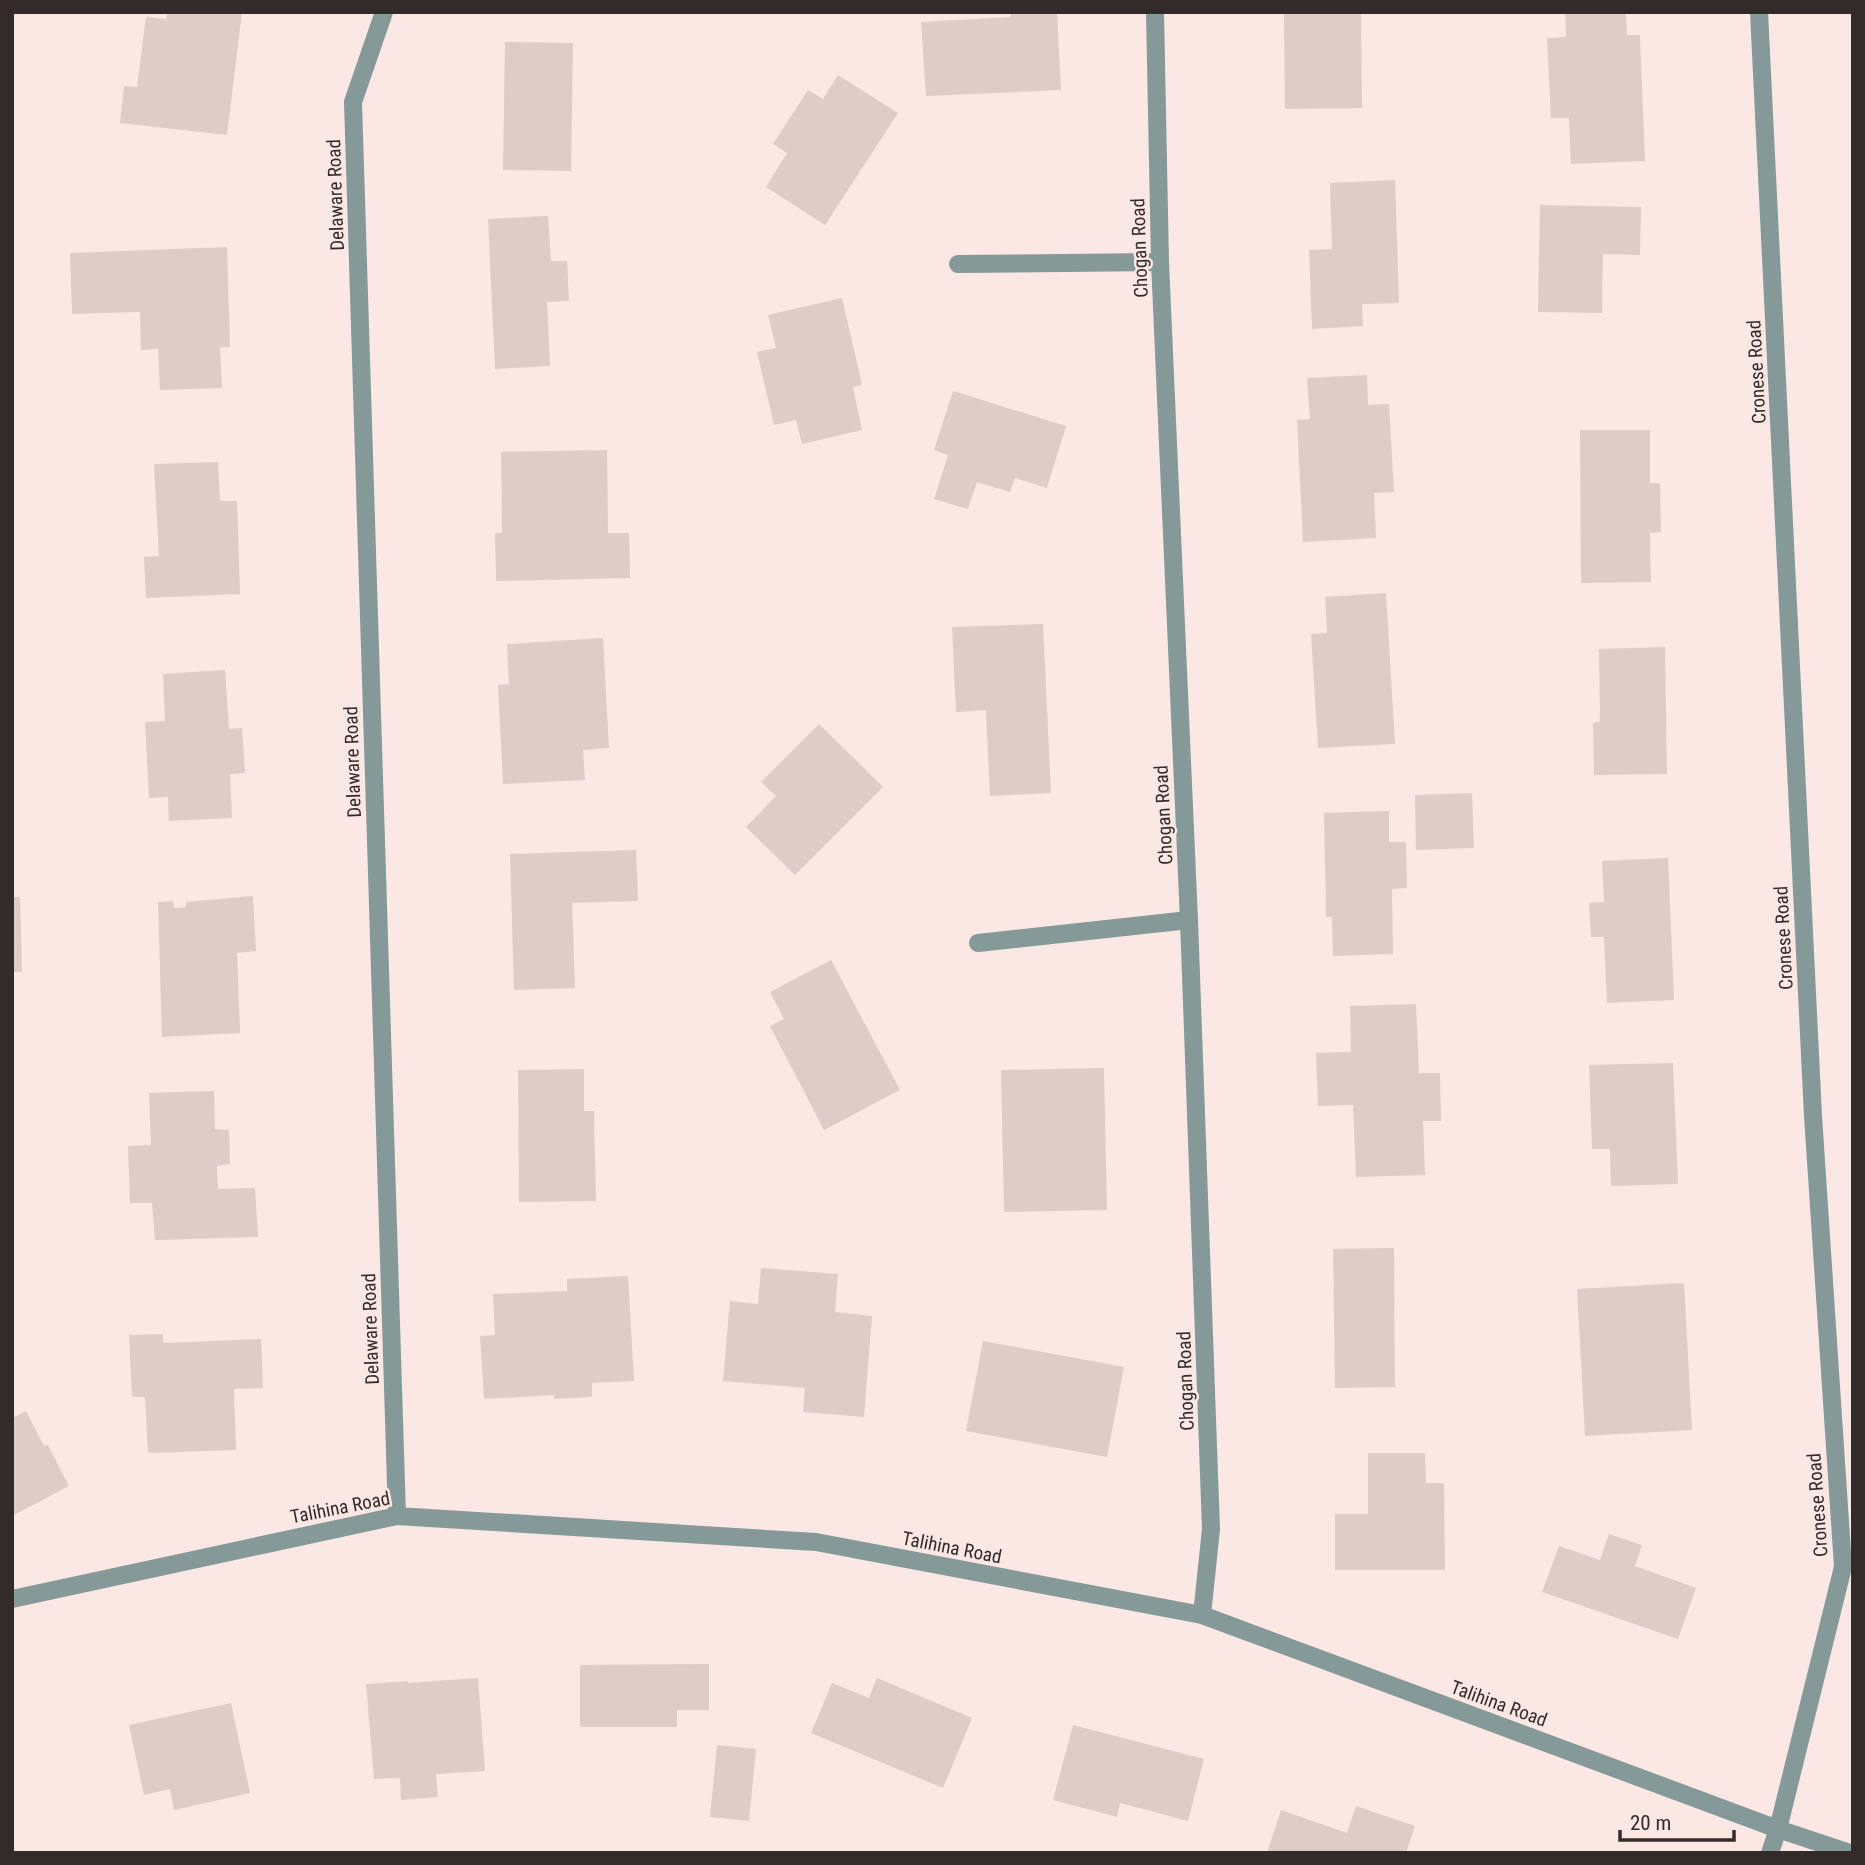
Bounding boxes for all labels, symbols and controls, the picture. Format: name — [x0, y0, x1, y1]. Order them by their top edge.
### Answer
street label: Delaware Road — [322, 139, 349, 251]
street label: Chogan Road — [1126, 198, 1153, 298]
street label: Cronese Road — [1742, 319, 1771, 425]
street label: Delaware Road — [339, 706, 366, 818]
street label: Chogan Road — [1149, 765, 1178, 865]
street label: Cronese Road — [1769, 885, 1798, 991]
street label: Delaware Road — [357, 1273, 384, 1385]
street label: Chogan Road — [1172, 1331, 1199, 1431]
street label: Cronese Road — [1802, 1452, 1833, 1558]
street label: Talihina Road — [288, 1487, 392, 1528]
street label: Talihina Road — [900, 1527, 1004, 1568]
street label: Talihina Road — [1447, 1675, 1550, 1732]
scale bar — [1620, 1798, 1734, 1842]
text: 20 m — [1630, 1811, 1671, 1835]

